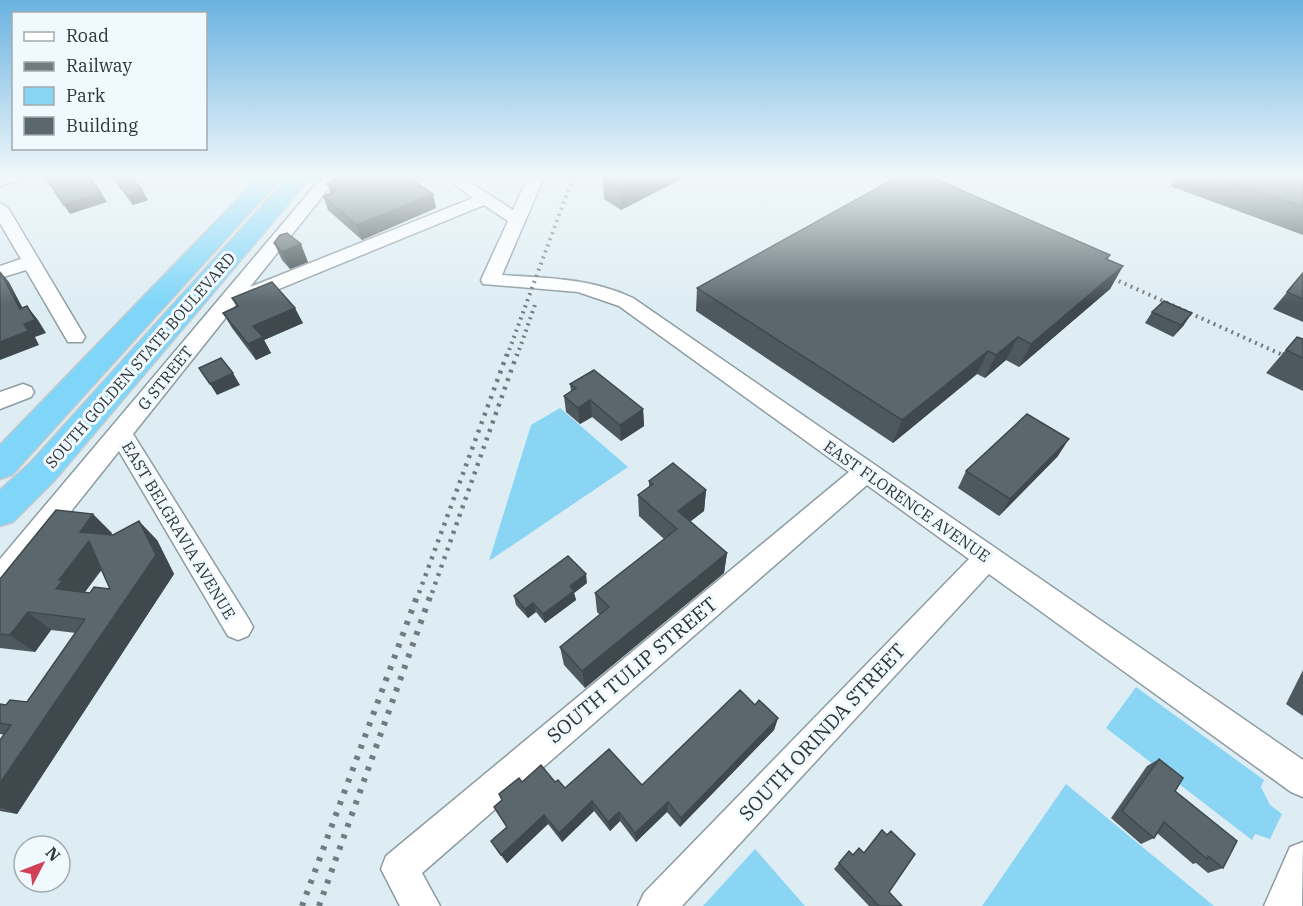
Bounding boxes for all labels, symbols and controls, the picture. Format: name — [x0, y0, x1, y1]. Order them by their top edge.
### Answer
legend — [12, 12, 207, 150]
text: Road — [66, 24, 109, 47]
text: Railway — [66, 54, 132, 77]
text: Park — [66, 84, 106, 107]
text: Building — [66, 114, 138, 137]
street label: SOUTH GOLDEN STATE BOULEVARD — [41, 248, 239, 472]
street label: G STREET — [133, 342, 197, 414]
street label: EAST FLORENCE AVENUE — [820, 436, 994, 566]
street label: EAST BELGRAVIA AVENUE — [118, 437, 240, 623]
street label: SOUTH TULIP STREET — [541, 590, 723, 749]
street label: SOUTH ORINDA STREET — [732, 637, 911, 826]
north arrow — [12, 834, 72, 894]
text: N — [41, 843, 65, 865]

